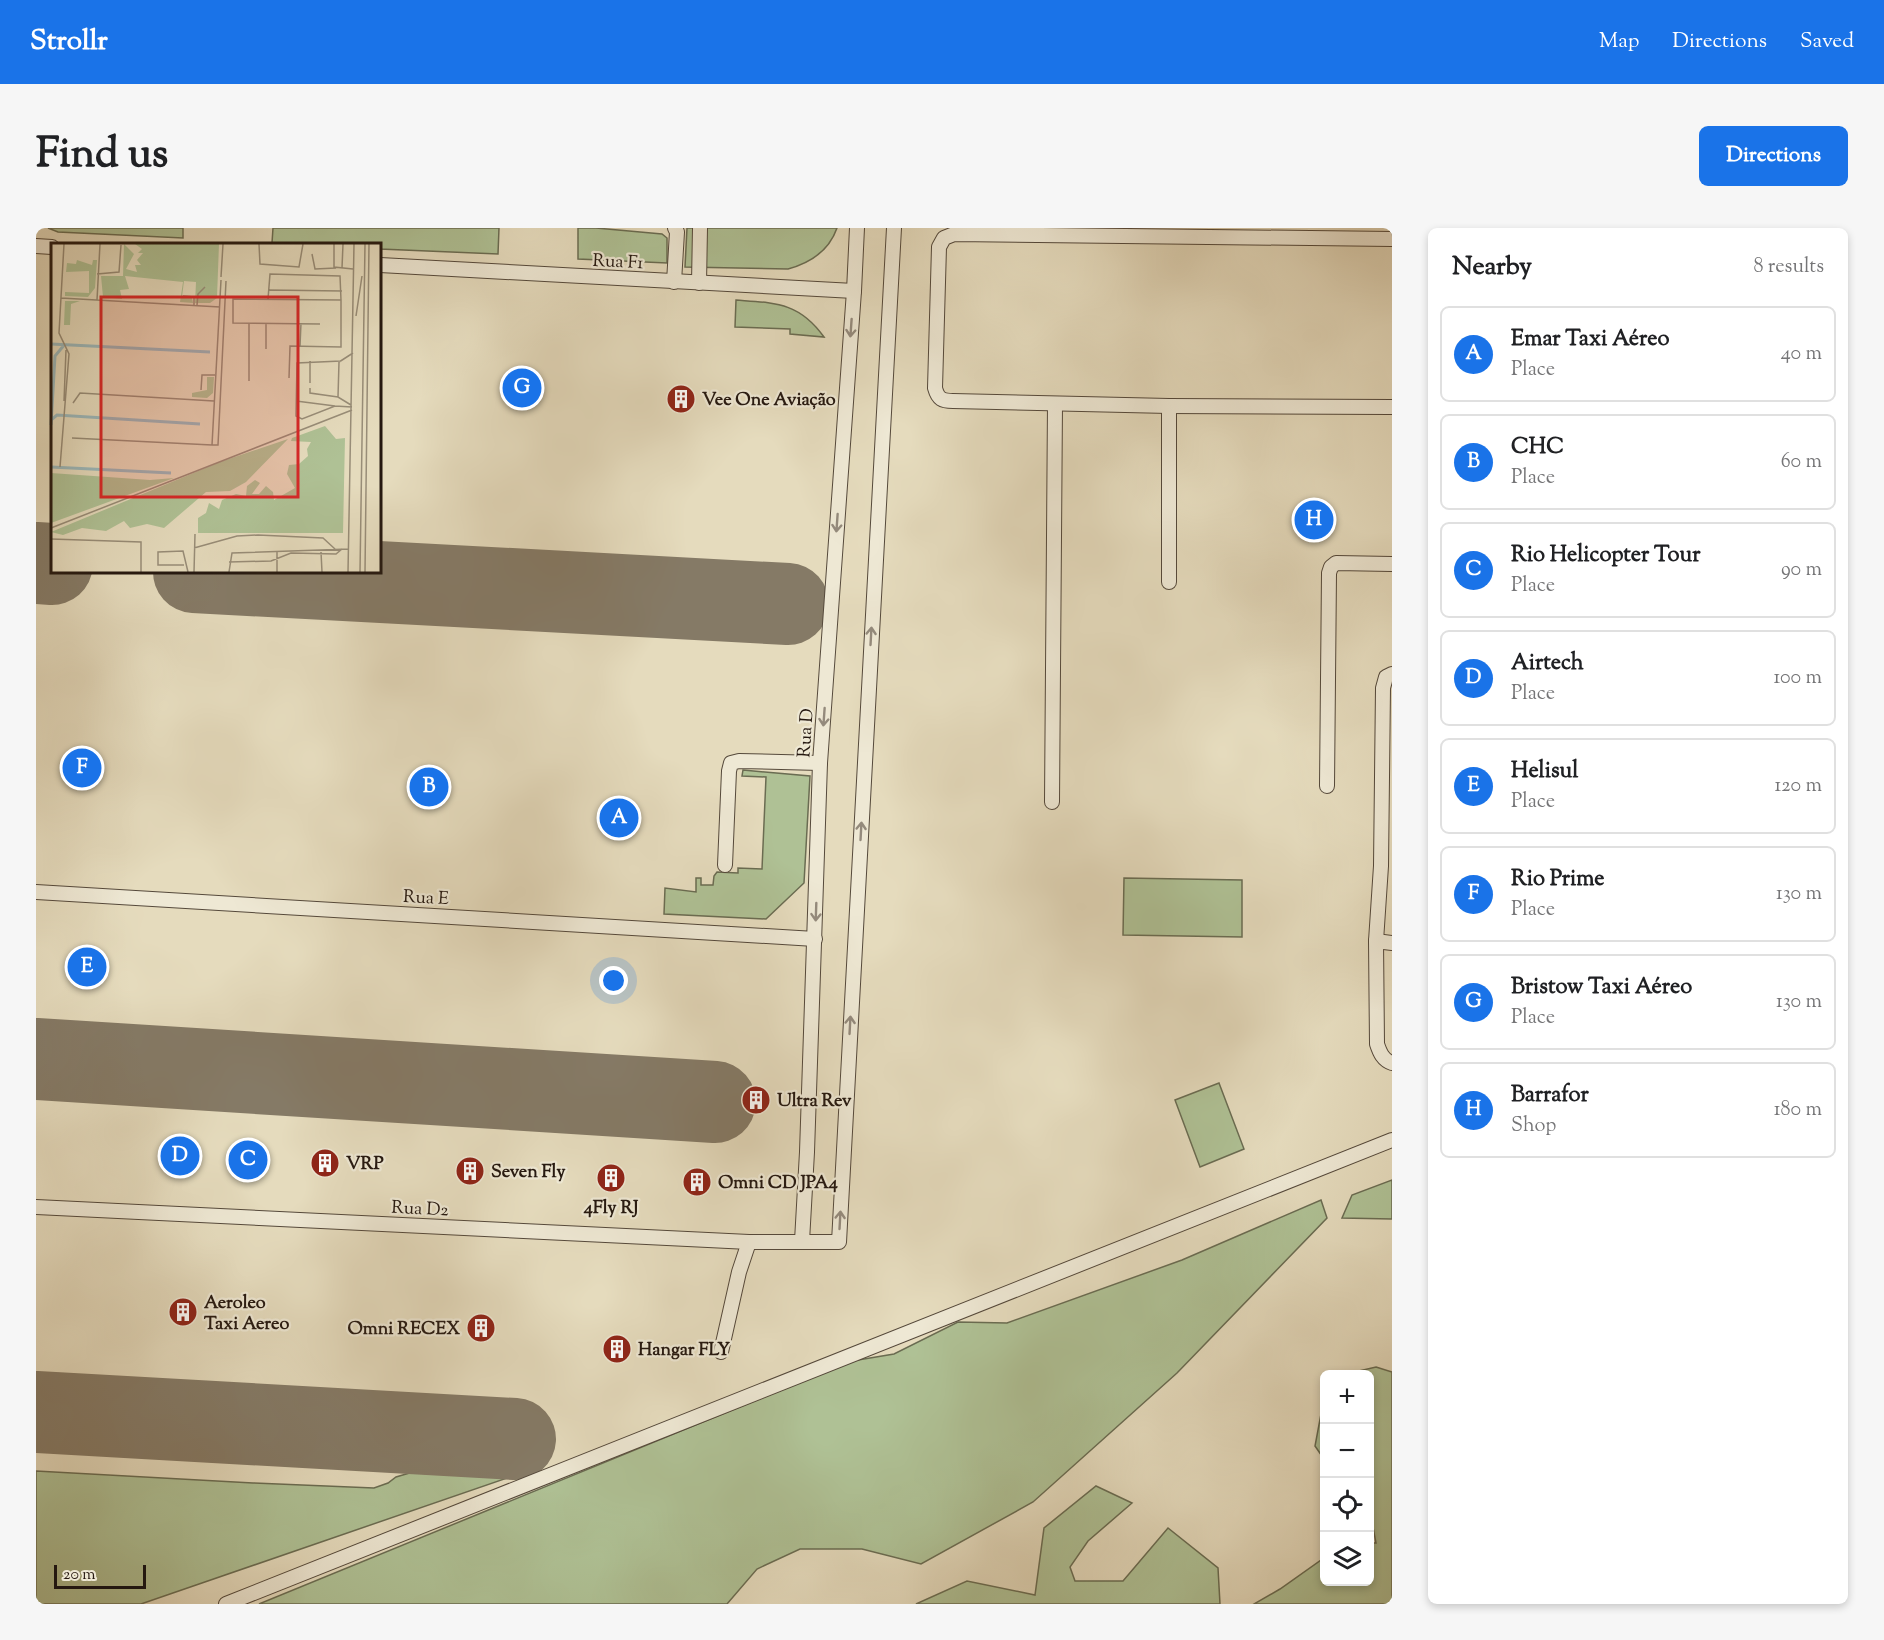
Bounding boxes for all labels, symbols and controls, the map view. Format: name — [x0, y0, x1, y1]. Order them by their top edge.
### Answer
text: Strollr — [30, 22, 108, 62]
text: Map — [1599, 27, 1639, 57]
text: Directions — [1672, 27, 1767, 57]
text: Saved — [1800, 27, 1854, 57]
text: Find us — [36, 126, 168, 186]
button: Directions — [1699, 126, 1848, 186]
inset map — [51, 243, 381, 573]
street label: Rua F1 — [592, 249, 644, 277]
text: Nearby — [1452, 249, 1532, 286]
text: 8 results — [1753, 253, 1824, 282]
one-way arrow — [846, 318, 857, 338]
text: Emar Taxi Aéreo — [1511, 324, 1670, 356]
text: A — [1465, 340, 1482, 369]
text: 40 m — [1781, 340, 1822, 369]
text: Place — [1511, 356, 1555, 385]
pin: G — [502, 366, 542, 410]
building icon: Vee One Aviação — [665, 383, 697, 415]
place label: Vee One Aviação — [702, 388, 836, 414]
text: CHC — [1511, 432, 1564, 464]
text: B — [1467, 448, 1480, 477]
text: 60 m — [1781, 448, 1822, 477]
text: Place — [1511, 464, 1555, 493]
pin: H — [1294, 498, 1334, 542]
one-way arrow — [832, 512, 843, 532]
text: Rio Helicopter Tour — [1511, 540, 1701, 572]
text: C — [1465, 556, 1482, 585]
text: 90 m — [1781, 556, 1822, 585]
text: Place — [1511, 572, 1555, 601]
one-way arrow — [866, 626, 877, 646]
text: Airtech — [1511, 648, 1584, 680]
text: D — [1466, 664, 1481, 693]
text: 100 m — [1773, 664, 1822, 693]
text: Place — [1511, 680, 1555, 709]
one-way arrow — [818, 707, 829, 727]
street label: Rua D — [792, 708, 822, 759]
pin: F — [62, 746, 102, 790]
text: Helisul — [1511, 756, 1578, 788]
pin: B — [410, 764, 448, 810]
text: E — [1467, 772, 1480, 801]
text: 120 m — [1774, 772, 1822, 801]
text: Place — [1511, 788, 1555, 817]
pin: A — [600, 796, 638, 840]
one-way arrow — [855, 821, 866, 841]
text: Rio Prime — [1511, 864, 1604, 896]
text: F — [1468, 880, 1479, 909]
text: 130 m — [1776, 880, 1822, 909]
street label: Rua E — [402, 885, 450, 913]
text: Place — [1511, 896, 1555, 925]
one-way arrow — [810, 902, 821, 922]
pin: E — [68, 944, 106, 990]
your location — [599, 966, 628, 995]
text: Bristow Taxi Aéreo — [1511, 972, 1692, 1004]
text: G — [1465, 988, 1482, 1017]
text: 130 m — [1776, 988, 1822, 1017]
text: Place — [1511, 1004, 1555, 1033]
one-way arrow — [845, 1016, 856, 1036]
text: Barrafor — [1511, 1080, 1589, 1112]
building icon: Ultra Rev — [740, 1084, 772, 1116]
place label: Ultra Rev — [777, 1089, 852, 1115]
text: H — [1466, 1096, 1481, 1125]
text: 180 m — [1774, 1096, 1822, 1125]
text: Shop — [1511, 1112, 1556, 1141]
pin: D — [160, 1134, 200, 1178]
pin: C — [228, 1138, 268, 1182]
building icon: VRP — [309, 1147, 341, 1179]
place label: VRP — [346, 1152, 384, 1178]
building icon: Seven Fly — [454, 1155, 486, 1187]
place label: Seven Fly — [491, 1160, 565, 1186]
building icon: 4Fly RJ — [595, 1162, 627, 1194]
building icon: Omni CD JPA4 — [681, 1166, 713, 1198]
place label: Omni CD JPA4 — [718, 1171, 838, 1197]
street label: Rua D2 — [391, 1196, 450, 1225]
place label: 4Fly RJ — [583, 1196, 639, 1222]
one-way arrow — [834, 1211, 845, 1231]
place label: Aeroleo Taxi Aereo — [204, 1291, 289, 1338]
building icon: Aeroleo Taxi Aereo — [167, 1296, 199, 1328]
building icon: Omni RECEX — [465, 1312, 497, 1344]
place label: Omni RECEX — [347, 1317, 460, 1343]
building icon: Hangar FLY — [601, 1333, 633, 1365]
place label: Hangar FLY — [638, 1338, 730, 1364]
map controls — [1320, 1370, 1374, 1586]
button: + — [1320, 1370, 1374, 1424]
button: − — [1320, 1424, 1374, 1478]
button: locate — [1320, 1478, 1374, 1532]
button: layers — [1320, 1532, 1374, 1586]
scale bar — [54, 1562, 146, 1590]
text: 20 m — [63, 1564, 96, 1587]

